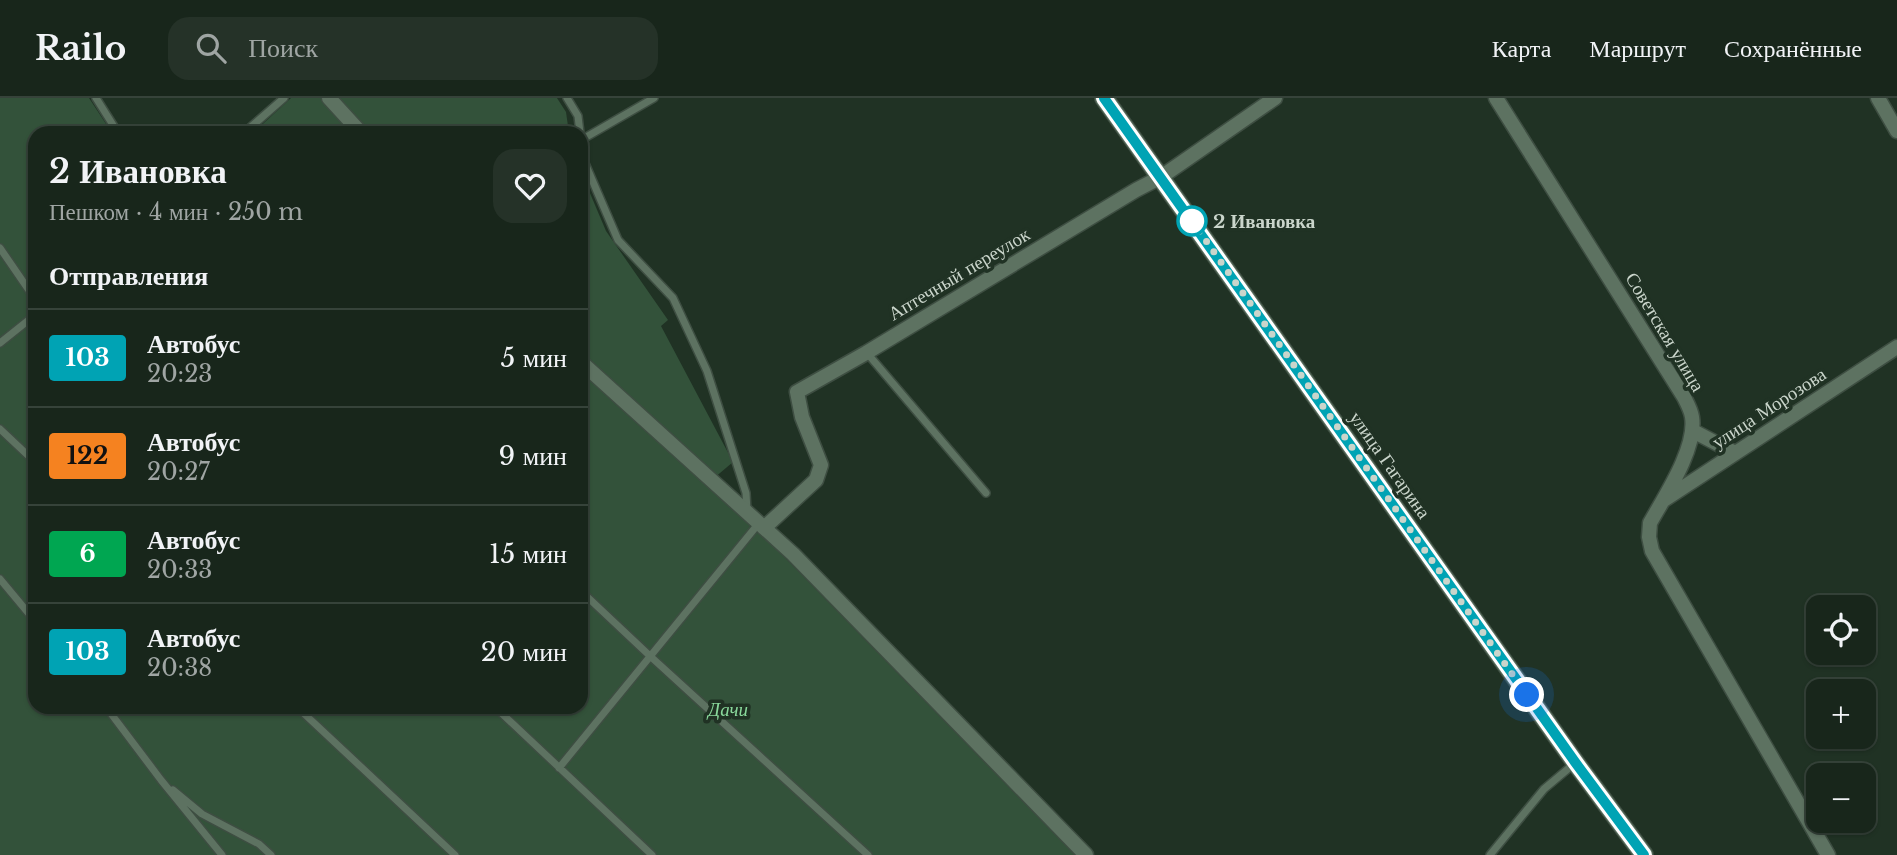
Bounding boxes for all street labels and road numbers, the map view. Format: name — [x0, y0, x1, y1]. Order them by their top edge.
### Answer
street label: Аптечный переулок — [884, 222, 1035, 325]
street label: Советская улица — [1620, 268, 1710, 396]
street label: улица Морозова — [1708, 362, 1831, 453]
street label: улица Гагарина — [1344, 407, 1436, 524]

